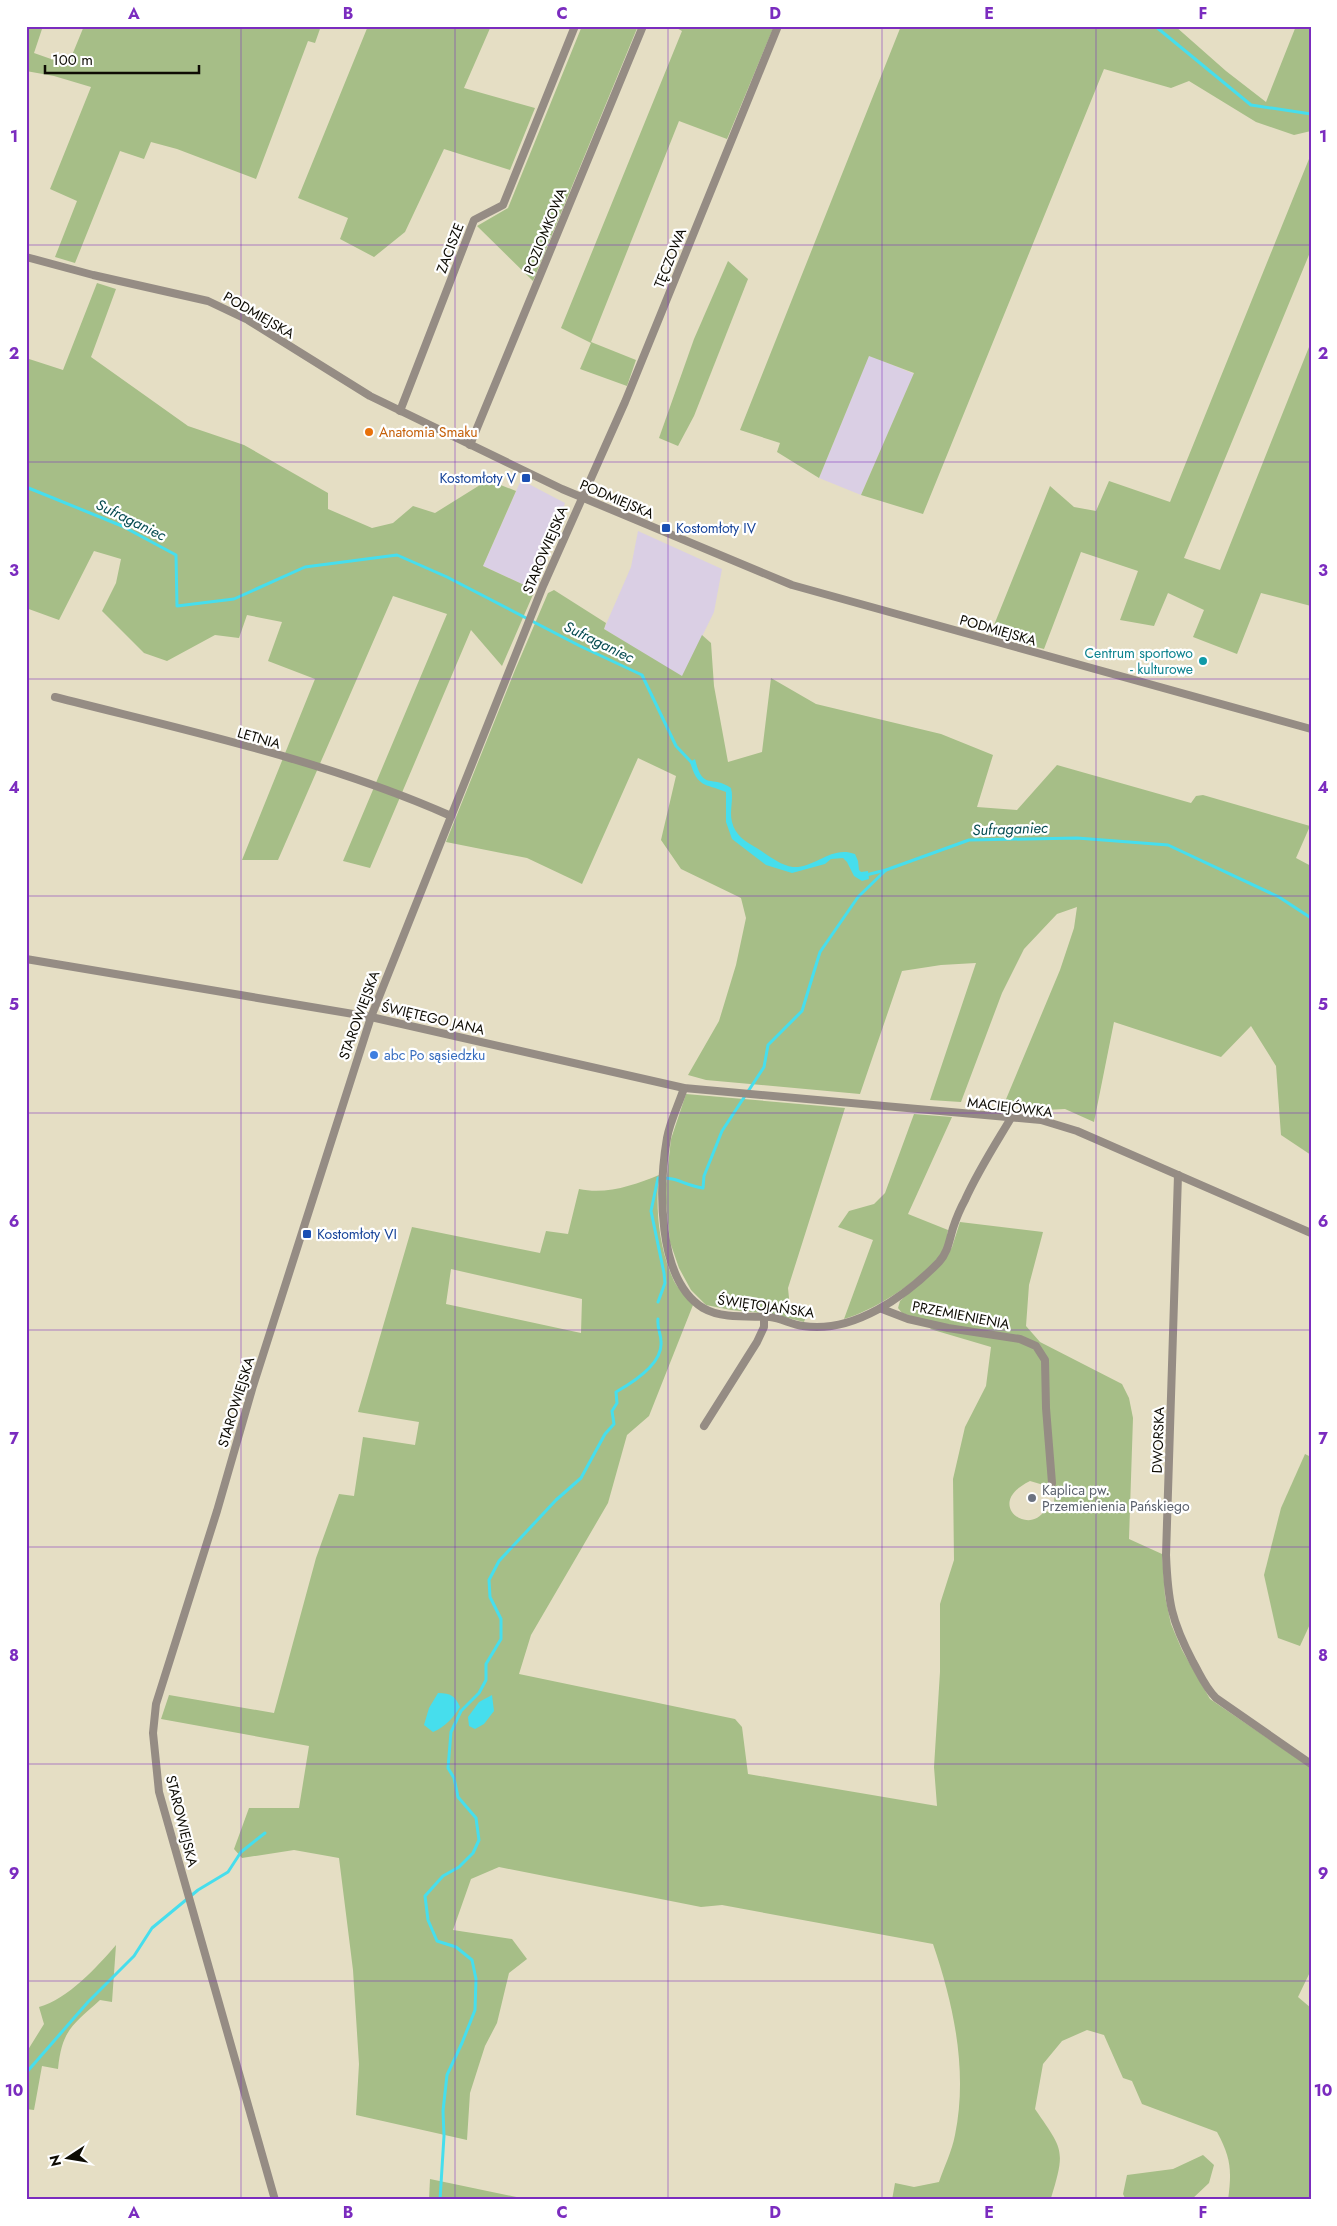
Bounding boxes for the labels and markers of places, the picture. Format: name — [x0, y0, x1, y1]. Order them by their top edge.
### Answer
place label: Anatomia Smaku — [379, 422, 478, 442]
marker: Anatomia Smaku — [363, 426, 375, 438]
place label: Kostomłoty V — [439, 468, 517, 488]
marker: Kostomłoty V — [520, 472, 532, 484]
place label: Kostomłoty IV — [676, 518, 757, 538]
marker: Kostomłoty IV — [660, 522, 672, 534]
place label: Centrum sportowo - kulturowe — [1084, 643, 1193, 679]
marker: Centrum sportowo - kulturowe — [1197, 655, 1209, 667]
place label: abc Po sąsiedzku — [384, 1045, 485, 1065]
marker: abc Po sąsiedzku — [368, 1049, 380, 1061]
place label: Kostomłoty VI — [317, 1224, 397, 1244]
marker: Kostomłoty VI — [301, 1228, 313, 1240]
place label: Kaplica pw. Przemienienia Pańskiego — [1042, 1480, 1190, 1516]
marker: Kaplica pw. Przemienienia Pańskiego — [1026, 1492, 1038, 1504]

